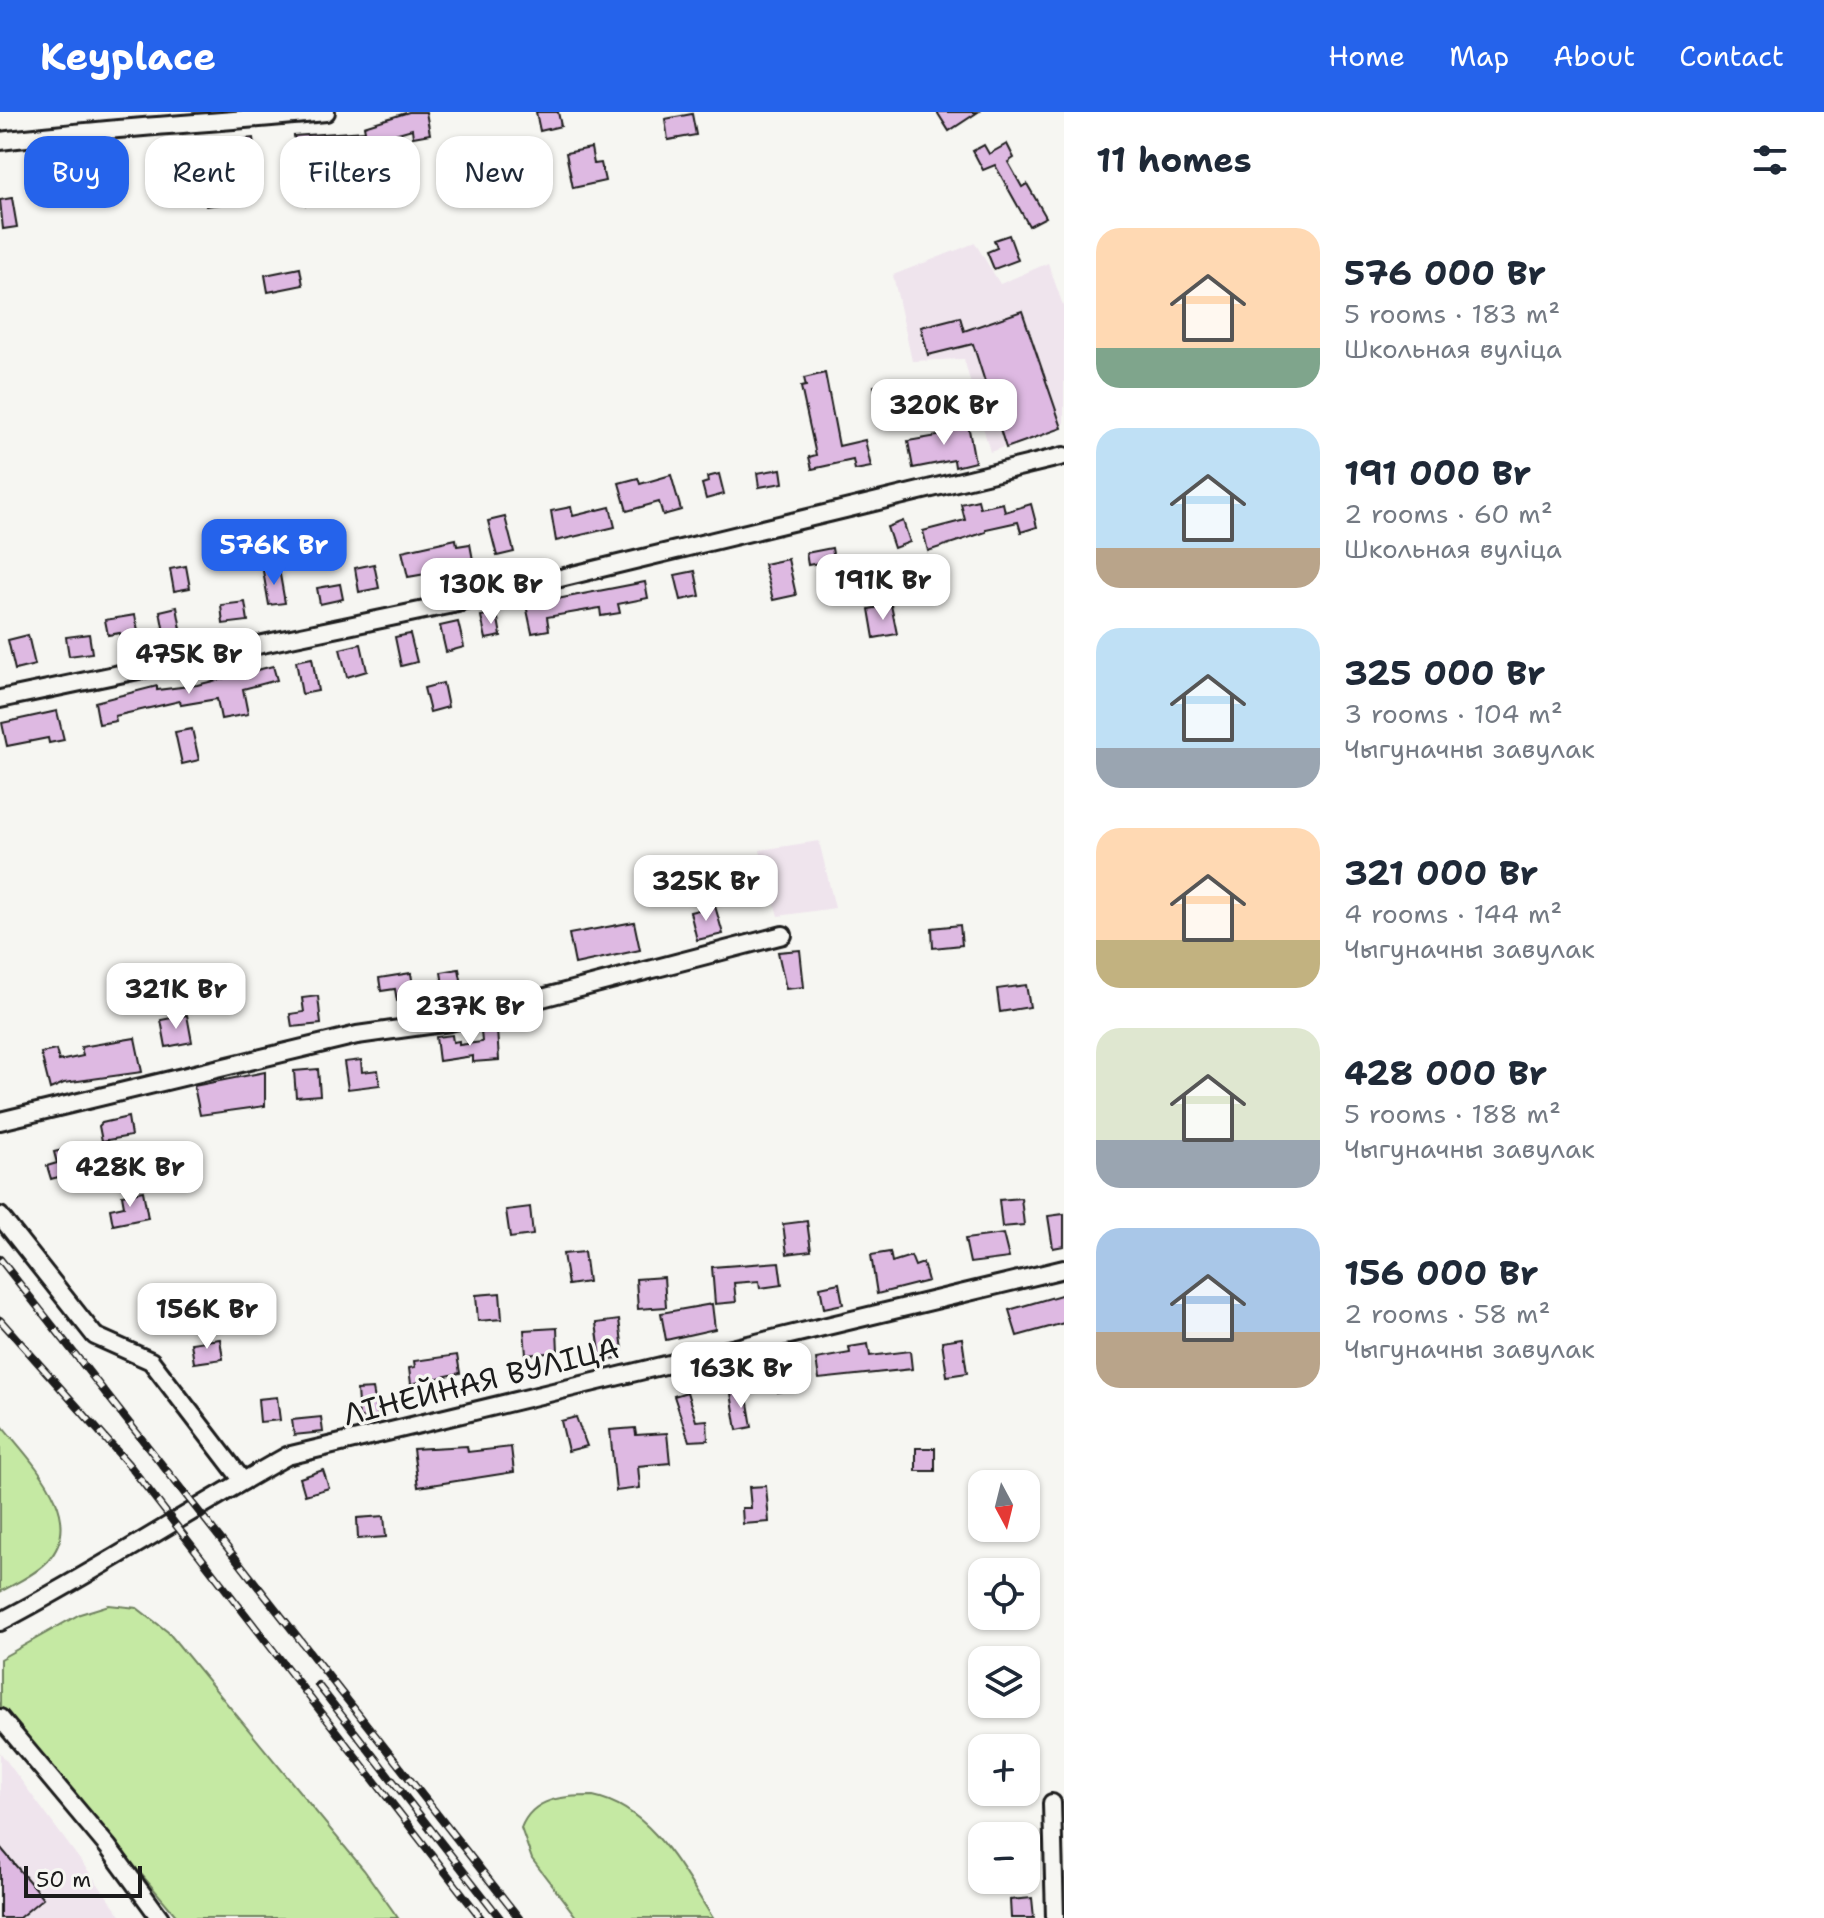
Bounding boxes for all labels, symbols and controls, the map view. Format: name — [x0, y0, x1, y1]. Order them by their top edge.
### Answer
text: Keyplace — [40, 31, 216, 82]
text: Home — [1328, 37, 1405, 75]
text: Map — [1449, 37, 1509, 75]
text: About — [1553, 37, 1635, 75]
text: Contact — [1679, 37, 1784, 75]
chip: Buy — [24, 136, 129, 208]
chip: Rent — [145, 136, 264, 208]
chip: Filters — [280, 136, 420, 208]
chip: New — [436, 136, 553, 208]
text: 11 homes — [1096, 137, 1252, 183]
icon: filters — [1748, 138, 1792, 182]
text: 576 000 Br — [1344, 250, 1546, 296]
icon: home — [1160, 260, 1256, 356]
text: 5 rooms · 183 m² — [1344, 296, 1560, 331]
text: Школьная вуліца — [1344, 331, 1562, 366]
pin: 320K Br — [870, 379, 1018, 447]
text: 320K Br — [889, 387, 999, 422]
text: 191 000 Br — [1344, 450, 1531, 496]
icon: home — [1160, 460, 1256, 556]
text: 2 rooms · 60 m² — [1344, 496, 1553, 531]
pin: 576K Br — [200, 519, 348, 587]
text: 576K Br — [220, 527, 328, 562]
text: Школьная вуліца — [1344, 531, 1562, 566]
pin: 191K Br — [809, 554, 957, 622]
pin: 130K Br — [417, 558, 565, 626]
text: 191K Br — [834, 562, 932, 597]
text: 130K Br — [439, 566, 543, 601]
pin: 475K Br — [115, 628, 263, 696]
text: 475K Br — [135, 636, 243, 671]
text: 325 000 Br — [1344, 650, 1546, 696]
icon: home — [1160, 660, 1256, 756]
text: 3 rooms · 104 m² — [1344, 696, 1563, 731]
text: Чыгуначны завулак — [1344, 731, 1595, 766]
text: 321 000 Br — [1344, 850, 1538, 896]
pin: 325K Br — [632, 855, 780, 923]
icon: home — [1160, 860, 1256, 956]
text: 325K Br — [652, 863, 760, 898]
text: 4 rooms · 144 m² — [1344, 896, 1562, 931]
text: Чыгуначны завулак — [1344, 931, 1595, 966]
pin: 321K Br — [102, 963, 250, 1031]
text: 321K Br — [125, 971, 227, 1006]
pin: 237K Br — [396, 980, 544, 1048]
text: 237K Br — [415, 988, 525, 1023]
text: 428 000 Br — [1344, 1050, 1547, 1096]
icon: home — [1160, 1060, 1256, 1156]
text: 5 rooms · 188 m² — [1344, 1096, 1561, 1131]
text: Чыгуначны завулак — [1344, 1131, 1595, 1166]
pin: 428K Br — [56, 1141, 204, 1209]
text: 428K Br — [75, 1149, 185, 1184]
text: 156 000 Br — [1344, 1250, 1538, 1296]
icon: home — [1160, 1260, 1256, 1356]
pin: 156K Br — [133, 1283, 281, 1351]
text: 156K Br — [156, 1291, 258, 1326]
text: 2 rooms · 58 m² — [1344, 1296, 1550, 1331]
street label: ЛІНЕЙНАЯ ВУЛІЦА — [339, 1327, 623, 1435]
text: Чыгуначны завулак — [1344, 1331, 1595, 1366]
pin: 163K Br — [667, 1342, 815, 1410]
text: 163K Br — [689, 1350, 793, 1385]
north arrow — [968, 1470, 1040, 1542]
map controls — [968, 1470, 1040, 1894]
button: locate — [968, 1558, 1040, 1630]
button: layers — [968, 1646, 1040, 1718]
button: + — [968, 1734, 1040, 1806]
button: − — [968, 1822, 1040, 1894]
scale bar — [24, 1862, 142, 1898]
text: 50 m — [36, 1865, 91, 1894]

